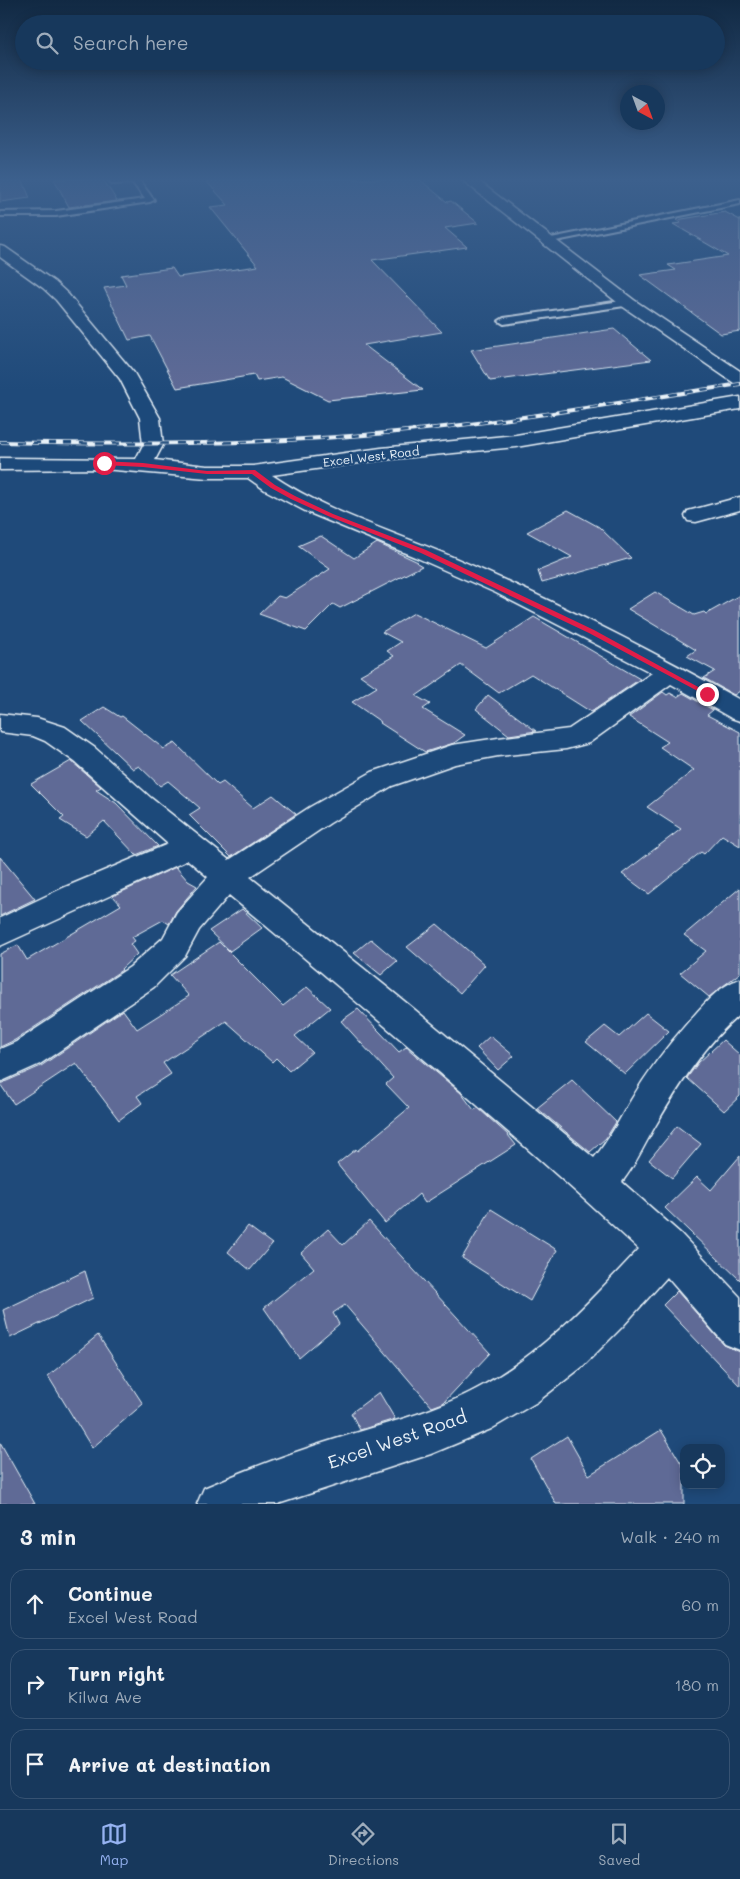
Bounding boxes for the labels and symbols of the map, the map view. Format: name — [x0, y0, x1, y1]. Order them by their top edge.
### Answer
north arrow — [620, 85, 665, 130]
street label: Excel West Road — [322, 442, 421, 470]
route start — [93, 452, 116, 475]
route end — [696, 683, 719, 706]
street label: Excel West Road — [324, 1404, 470, 1474]

